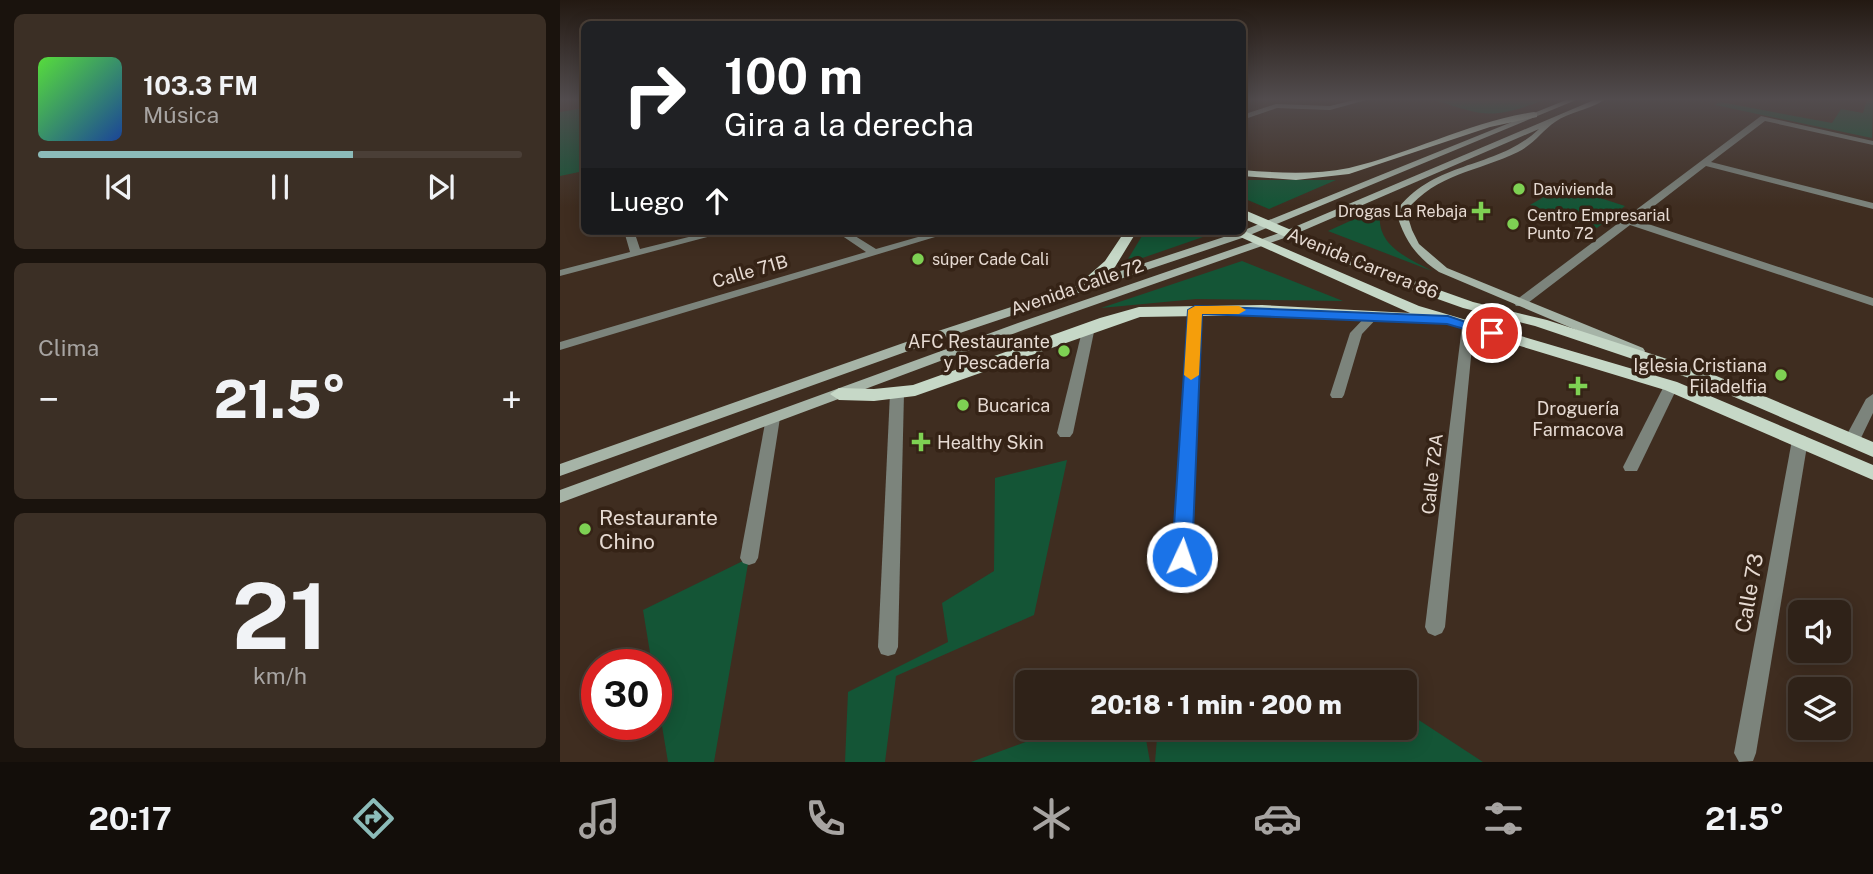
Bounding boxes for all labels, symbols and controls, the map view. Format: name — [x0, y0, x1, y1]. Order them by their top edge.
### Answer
text: 100 m — [724, 47, 863, 105]
icon: right — [609, 49, 700, 140]
text: 103.3 FM — [143, 70, 258, 101]
text: Música — [143, 101, 219, 128]
text: Gira a la derecha — [724, 106, 974, 143]
icon: previous — [100, 168, 138, 206]
icon: pause — [261, 168, 299, 206]
icon: next — [422, 168, 460, 206]
place label: Davivienda — [1533, 180, 1613, 199]
marker: Davivienda — [1511, 181, 1527, 197]
icon: ahead — [698, 182, 736, 220]
text: Luego — [609, 186, 684, 217]
place label: Drogas La Rebaja — [1338, 202, 1467, 221]
marker: Drogas La Rebaja — [1473, 203, 1489, 219]
place label: Centro Empresarial Punto 72 — [1527, 206, 1670, 243]
marker: Centro Empresarial Punto 72 — [1505, 216, 1521, 232]
street label: Avenida Carrera 86 — [1285, 223, 1441, 303]
street label: Calle 71B — [710, 250, 790, 292]
place label: súper Cade Cali — [932, 250, 1049, 269]
marker: súper Cade Cali — [910, 251, 926, 267]
street label: Avenida Calle 72 — [1008, 254, 1146, 320]
pin — [1462, 303, 1522, 363]
icon: arrive — [1473, 314, 1511, 352]
place label: AFC Restaurante y Pescadería — [908, 331, 1050, 373]
text: Clima — [38, 334, 99, 361]
marker: AFC Restaurante y Pescadería — [1056, 343, 1072, 359]
place label: Iglesia Cristiana Filadelfia — [1633, 355, 1767, 397]
marker: Iglesia Cristiana Filadelfia — [1773, 367, 1789, 383]
text: 21.5° — [214, 369, 346, 430]
text: − — [38, 377, 59, 422]
text: + — [501, 377, 522, 422]
marker: Droguería Farmacova — [1570, 378, 1586, 394]
place label: Bucarica — [977, 395, 1050, 416]
marker: Bucarica — [955, 397, 971, 413]
place label: Droguería Farmacova — [1532, 398, 1624, 440]
marker: Healthy Skin — [911, 432, 931, 452]
place label: Healthy Skin — [937, 432, 1044, 453]
street label: Calle 72A — [1417, 432, 1447, 516]
place label: Restaurante Chino — [599, 505, 718, 554]
position arrow — [1145, 520, 1219, 594]
marker: Restaurante Chino — [577, 521, 593, 537]
street label: Calle 73 — [1730, 551, 1768, 635]
text: 21 — [232, 563, 328, 669]
map controls — [1788, 600, 1851, 740]
button: sound — [1788, 600, 1851, 663]
speed limit sign: 30 — [581, 649, 672, 740]
text: km/h — [253, 662, 307, 689]
button: layers — [1788, 677, 1851, 740]
text: 20:18 · 1 min · 200 m — [1090, 689, 1342, 720]
icon: directions — [349, 794, 398, 843]
icon: music — [575, 794, 624, 843]
icon: phone — [801, 794, 850, 843]
icon: climate — [1027, 794, 1076, 843]
icon: car — [1253, 794, 1302, 843]
icon: filters — [1479, 794, 1528, 843]
text: 20:17 — [89, 800, 172, 837]
text: 21.5° — [1705, 800, 1784, 837]

